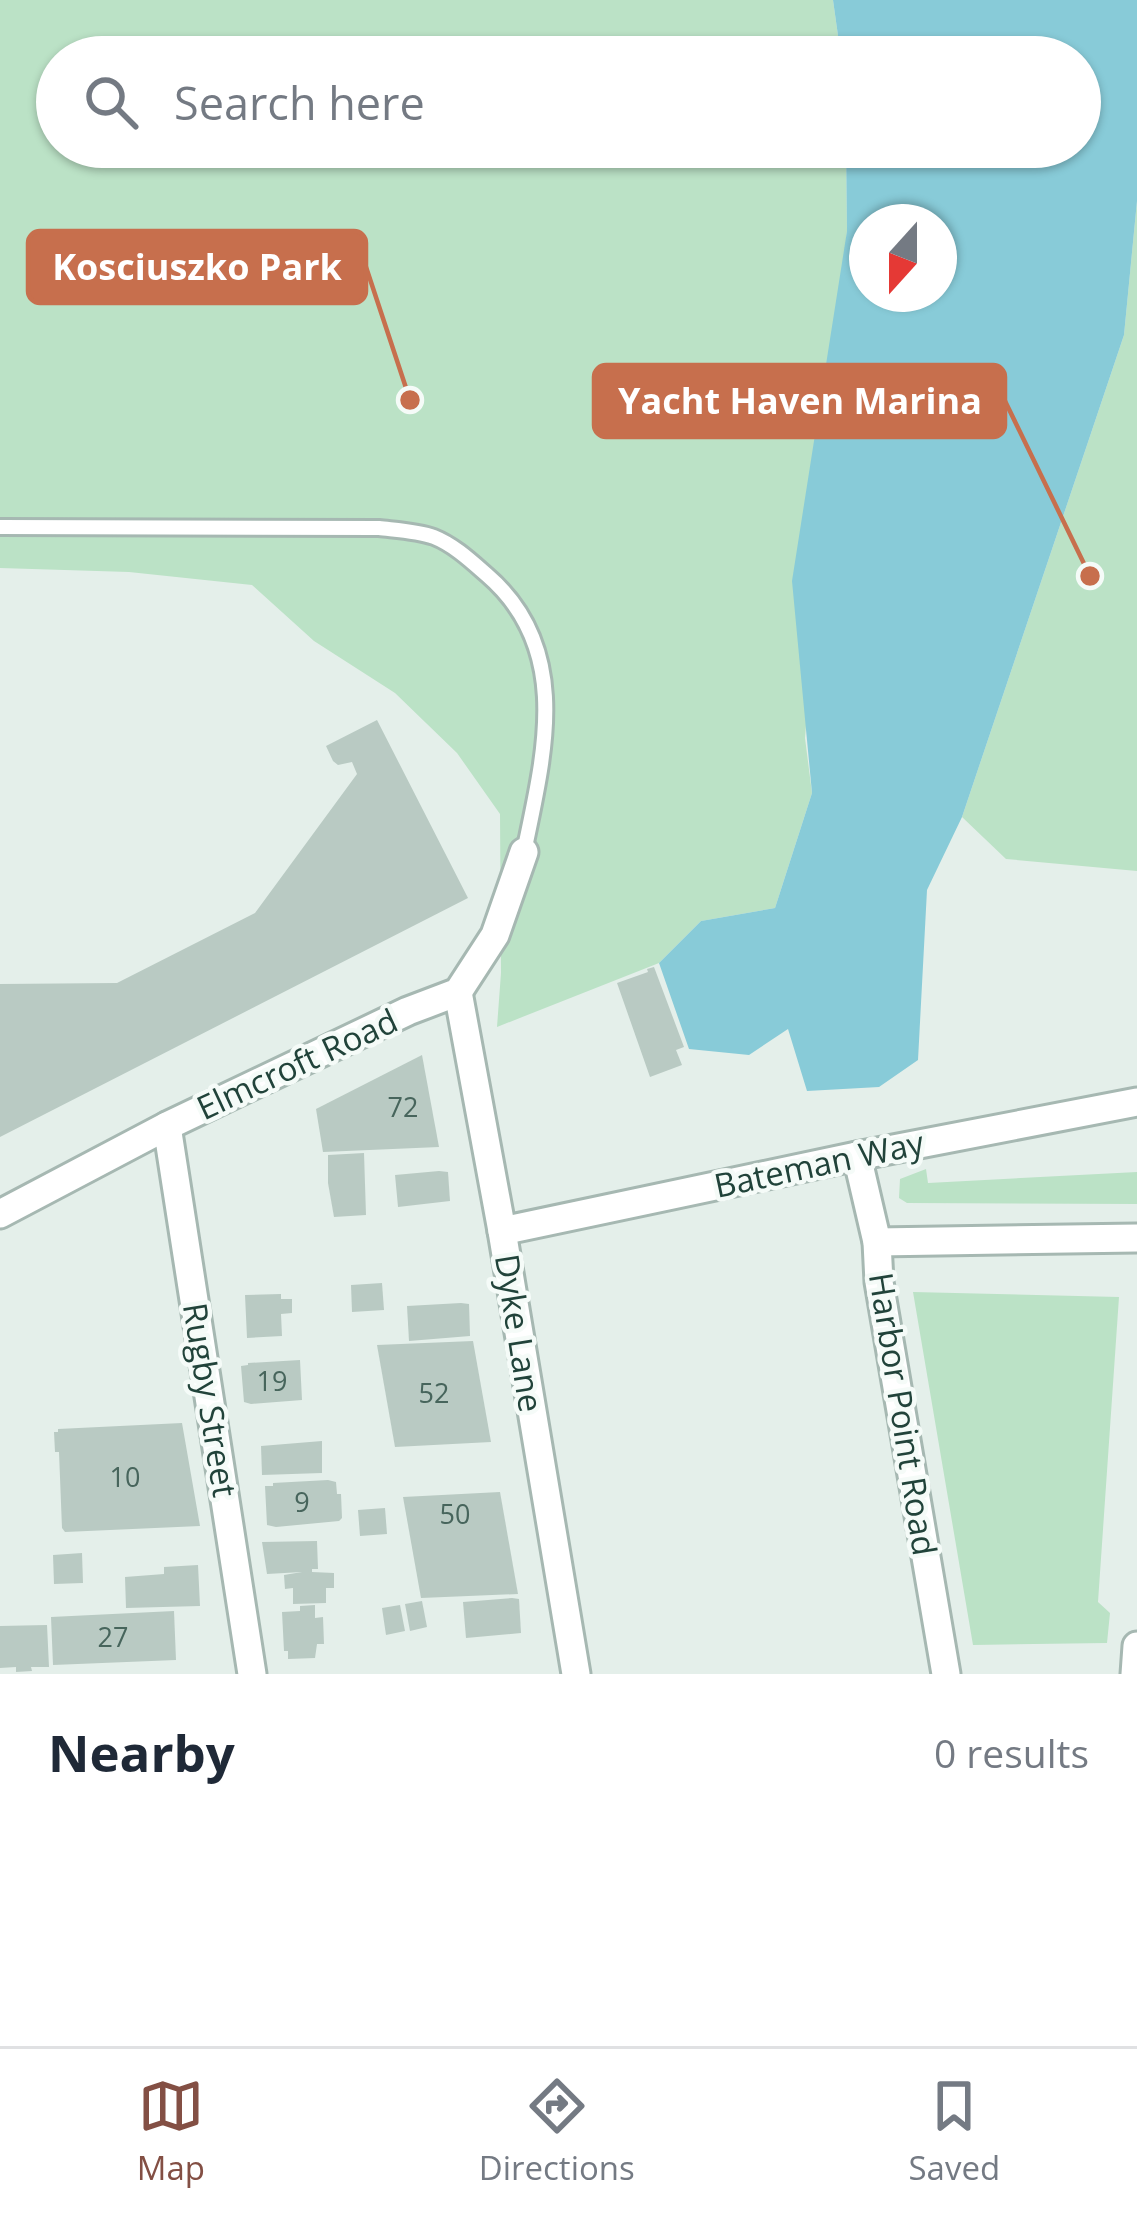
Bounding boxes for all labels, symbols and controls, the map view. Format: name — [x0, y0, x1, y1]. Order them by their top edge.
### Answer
search box — [36, 36, 1101, 168]
icon: search — [78, 69, 144, 135]
text: Search here — [174, 72, 425, 133]
north arrow — [849, 204, 957, 312]
callout: Kosciuszko Park — [28, 231, 366, 303]
text: Kosciuszko Park — [52, 242, 343, 291]
callout: Yacht Haven Marina — [594, 365, 1005, 437]
text: Yacht Haven Marina — [618, 376, 982, 425]
street label: Elmcroft Road — [189, 997, 404, 1130]
house number: 72 — [388, 1088, 418, 1125]
street label: Bateman Way — [710, 1119, 928, 1208]
street label: Dyke Lane — [485, 1251, 554, 1415]
street label: Harbor Point Road — [859, 1269, 948, 1558]
street label: Rugby Street — [173, 1300, 248, 1500]
house number: 19 — [257, 1362, 287, 1399]
house number: 52 — [419, 1374, 449, 1411]
house number: 10 — [110, 1458, 140, 1495]
house number: 9 — [294, 1483, 310, 1520]
house number: 50 — [440, 1495, 470, 1532]
house number: 27 — [98, 1618, 128, 1655]
text: Nearby — [48, 1717, 235, 1787]
text: 0 results — [934, 1726, 1089, 1779]
tab: Map — [137, 2073, 205, 2190]
tab: Directions — [479, 2073, 635, 2190]
tab: Saved — [908, 2073, 1000, 2190]

